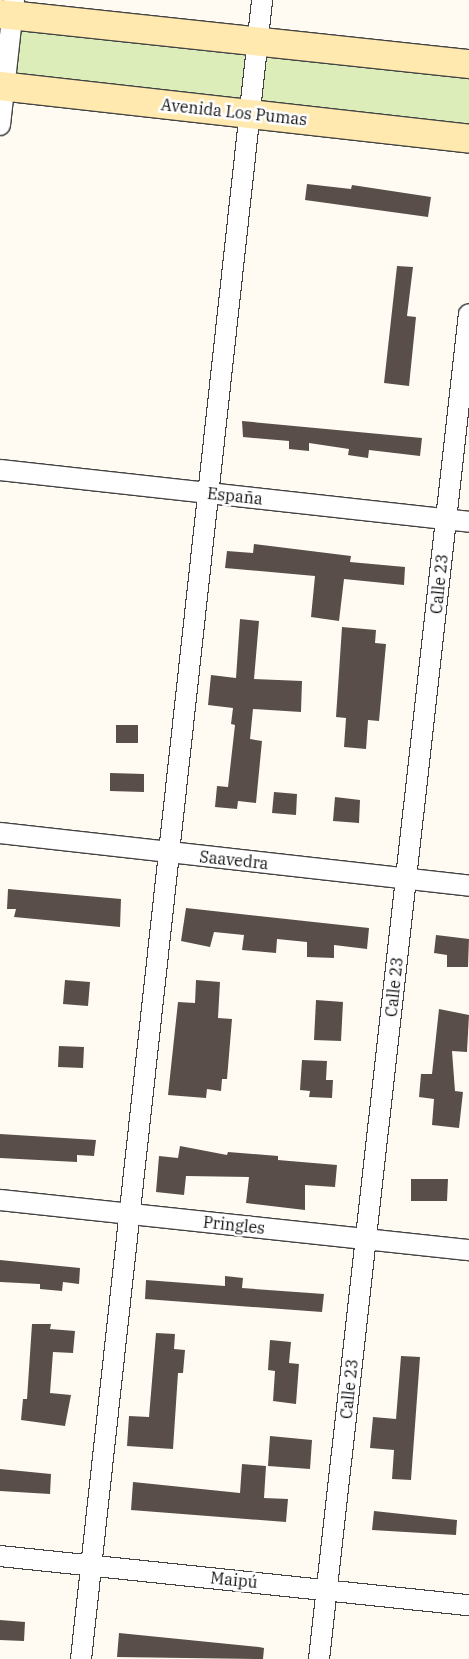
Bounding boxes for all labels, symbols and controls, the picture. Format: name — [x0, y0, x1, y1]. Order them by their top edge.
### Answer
street label: Avenida Los Pumas — [160, 95, 308, 129]
street label: España — [206, 484, 264, 508]
street label: Calle 23 — [426, 553, 452, 615]
street label: Saavedra — [199, 847, 269, 873]
street label: Calle 23 — [381, 956, 407, 1018]
street label: Pringles — [202, 1212, 266, 1238]
street label: Calle 23 — [336, 1358, 362, 1420]
street label: Maipú — [209, 1568, 259, 1592]

